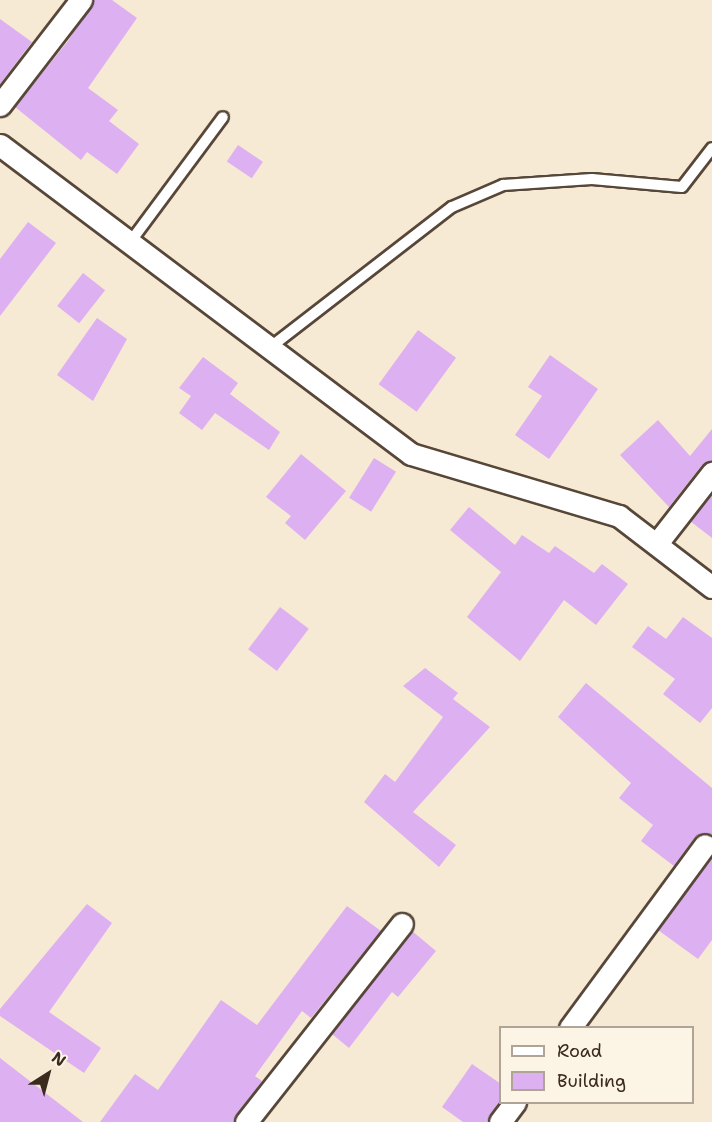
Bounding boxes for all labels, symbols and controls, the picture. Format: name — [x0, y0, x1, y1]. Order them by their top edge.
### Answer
legend — [499, 1026, 694, 1104]
text: Road — [557, 1039, 602, 1063]
north arrow — [18, 1044, 78, 1104]
text: N — [48, 1047, 70, 1071]
text: Building — [557, 1069, 626, 1093]

